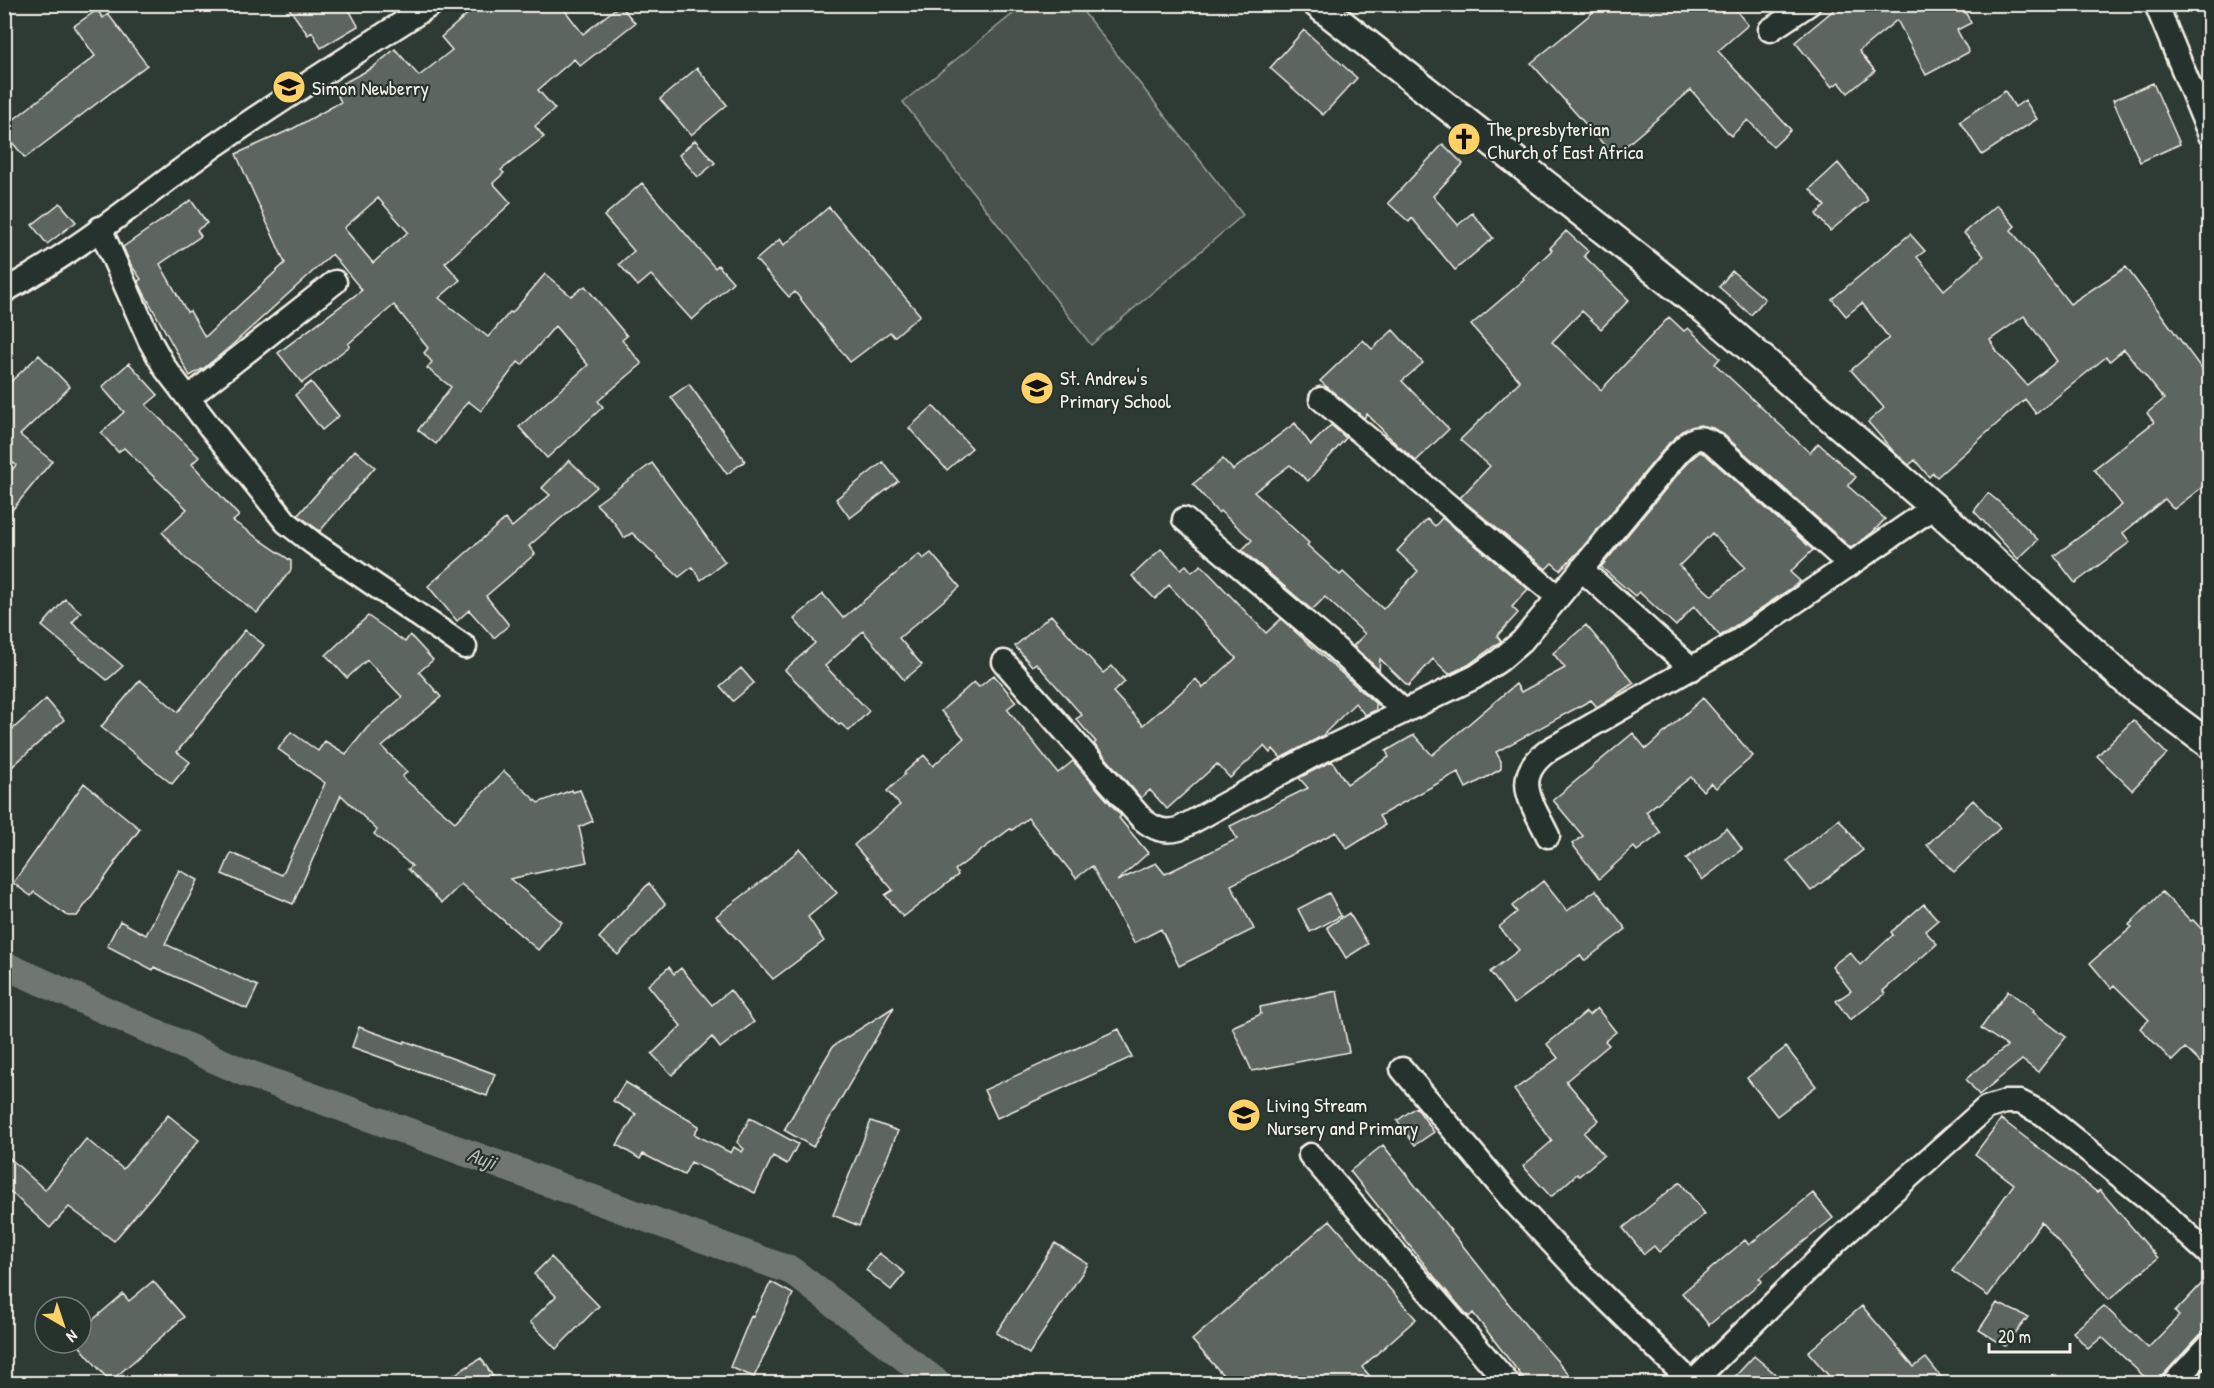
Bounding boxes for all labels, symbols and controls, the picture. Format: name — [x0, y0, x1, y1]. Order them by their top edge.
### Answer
school or university icon: Simon Newberry — [271, 69, 307, 105]
place label: Simon Newberry — [312, 74, 429, 101]
place label: The presbyterian Church of East Africa — [1487, 115, 1643, 165]
church icon: The presbyterian Church of East Africa — [1446, 121, 1482, 157]
place label: St. Andrew's Primary School — [1060, 364, 1171, 414]
school or university icon: St. Andrew's Primary School — [1019, 370, 1055, 406]
place label: Living Stream Nursery and Primary — [1267, 1091, 1418, 1141]
school or university icon: Living Stream Nursery and Primary — [1226, 1097, 1262, 1133]
water label: Auji — [464, 1140, 502, 1177]
north arrow — [33, 1295, 93, 1355]
scale bar — [1989, 1316, 2070, 1354]
text: 20 m — [1998, 1324, 2031, 1349]
text: N — [62, 1325, 83, 1348]

